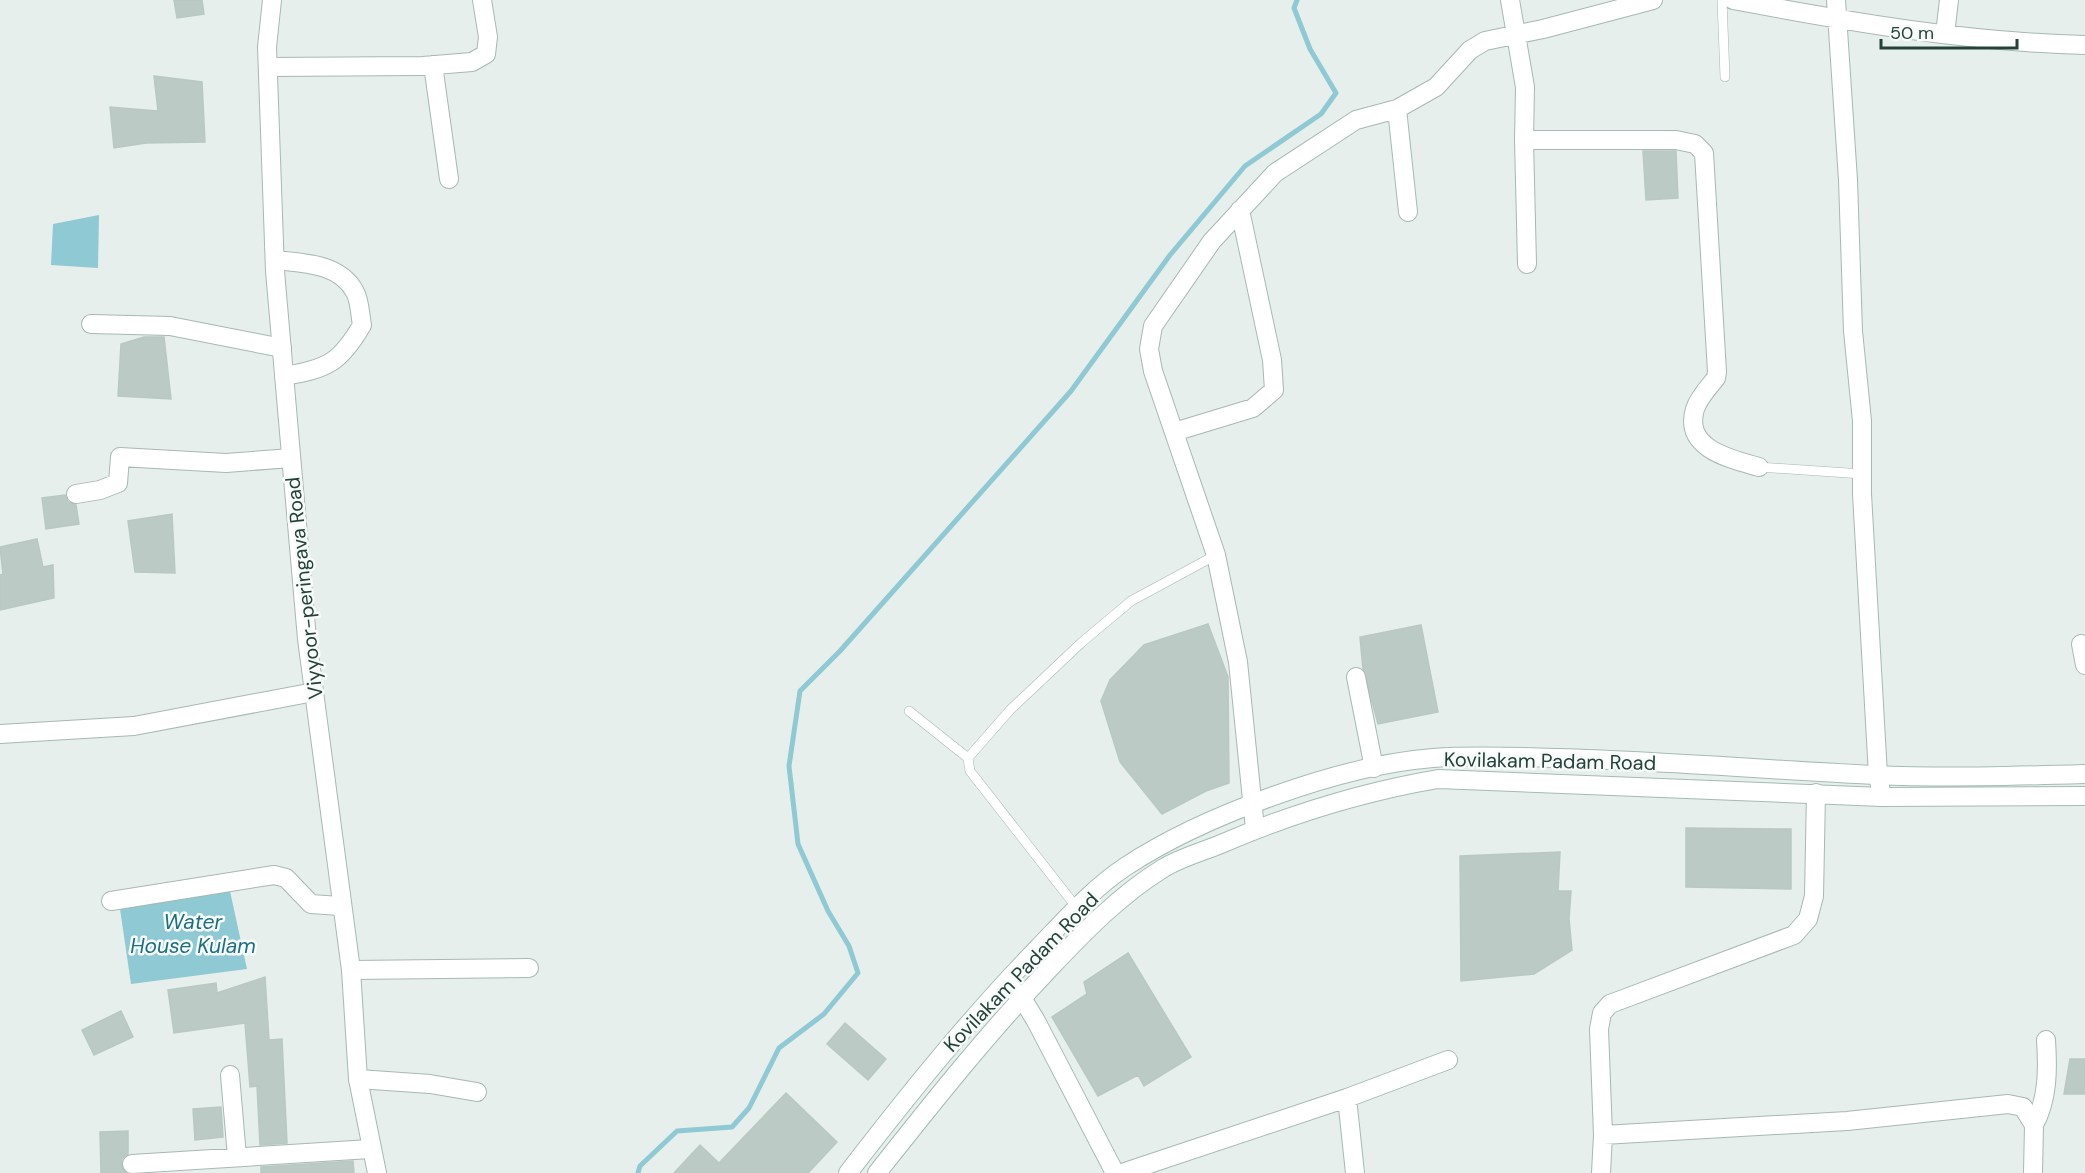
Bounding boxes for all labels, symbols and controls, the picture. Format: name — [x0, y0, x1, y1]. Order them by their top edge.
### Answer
scale bar — [1881, 12, 2018, 50]
text: 50 m — [1890, 21, 1934, 45]
street label: Viyyoor-peringava Road — [279, 476, 329, 700]
street label: Kovilakam Padam Road — [1444, 746, 1656, 776]
street label: Kovilakam Padam Road — [938, 887, 1104, 1057]
water label: Water House Kulam — [130, 908, 256, 960]

